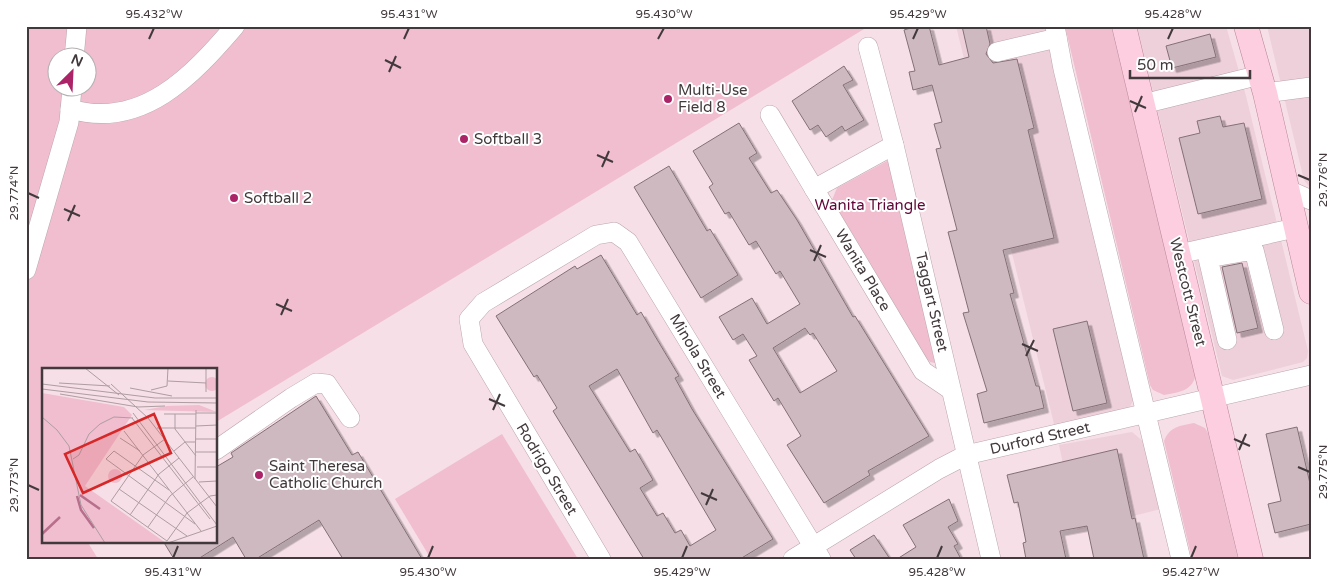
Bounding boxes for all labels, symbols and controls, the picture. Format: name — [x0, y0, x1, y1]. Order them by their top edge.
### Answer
text: 95.432°W — [125, 7, 183, 21]
text: 95.431°W — [380, 7, 438, 21]
text: 95.430°W — [635, 7, 693, 21]
text: 95.429°W — [889, 7, 947, 21]
text: 95.428°W — [1144, 7, 1202, 21]
north arrow — [48, 48, 98, 98]
scale bar — [1130, 48, 1250, 80]
text: N — [68, 51, 86, 71]
text: 50 m — [1137, 56, 1174, 74]
place label: Multi-Use Field 8 — [678, 81, 748, 116]
marker: Multi-Use Field 8 — [662, 93, 674, 105]
place label: Softball 3 — [474, 130, 542, 148]
marker: Softball 3 — [458, 133, 470, 145]
text: 29.776°N — [1316, 153, 1330, 207]
text: 29.774°N — [7, 166, 21, 220]
place label: Softball 2 — [244, 189, 312, 207]
marker: Softball 2 — [228, 192, 240, 204]
park label: Wanita Triangle — [815, 196, 925, 214]
street label: Wanita Place — [831, 226, 895, 314]
street label: Westcott Street — [1166, 236, 1210, 348]
street label: Taggart Street — [912, 250, 952, 354]
street label: Minola Street — [666, 311, 730, 402]
inset map — [42, 368, 218, 542]
street label: Durford Street — [988, 418, 1092, 458]
street label: Rodrigo Street — [512, 420, 582, 518]
text: 29.775°N — [1316, 445, 1330, 499]
place label: Saint Theresa Catholic Church — [269, 457, 382, 492]
text: 29.773°N — [7, 458, 21, 512]
marker: Saint Theresa Catholic Church — [253, 469, 265, 481]
text: 95.431°W — [144, 565, 202, 579]
text: 95.430°W — [399, 565, 457, 579]
text: 95.429°W — [653, 565, 711, 579]
text: 95.428°W — [908, 565, 966, 579]
text: 95.427°W — [1162, 565, 1220, 579]

